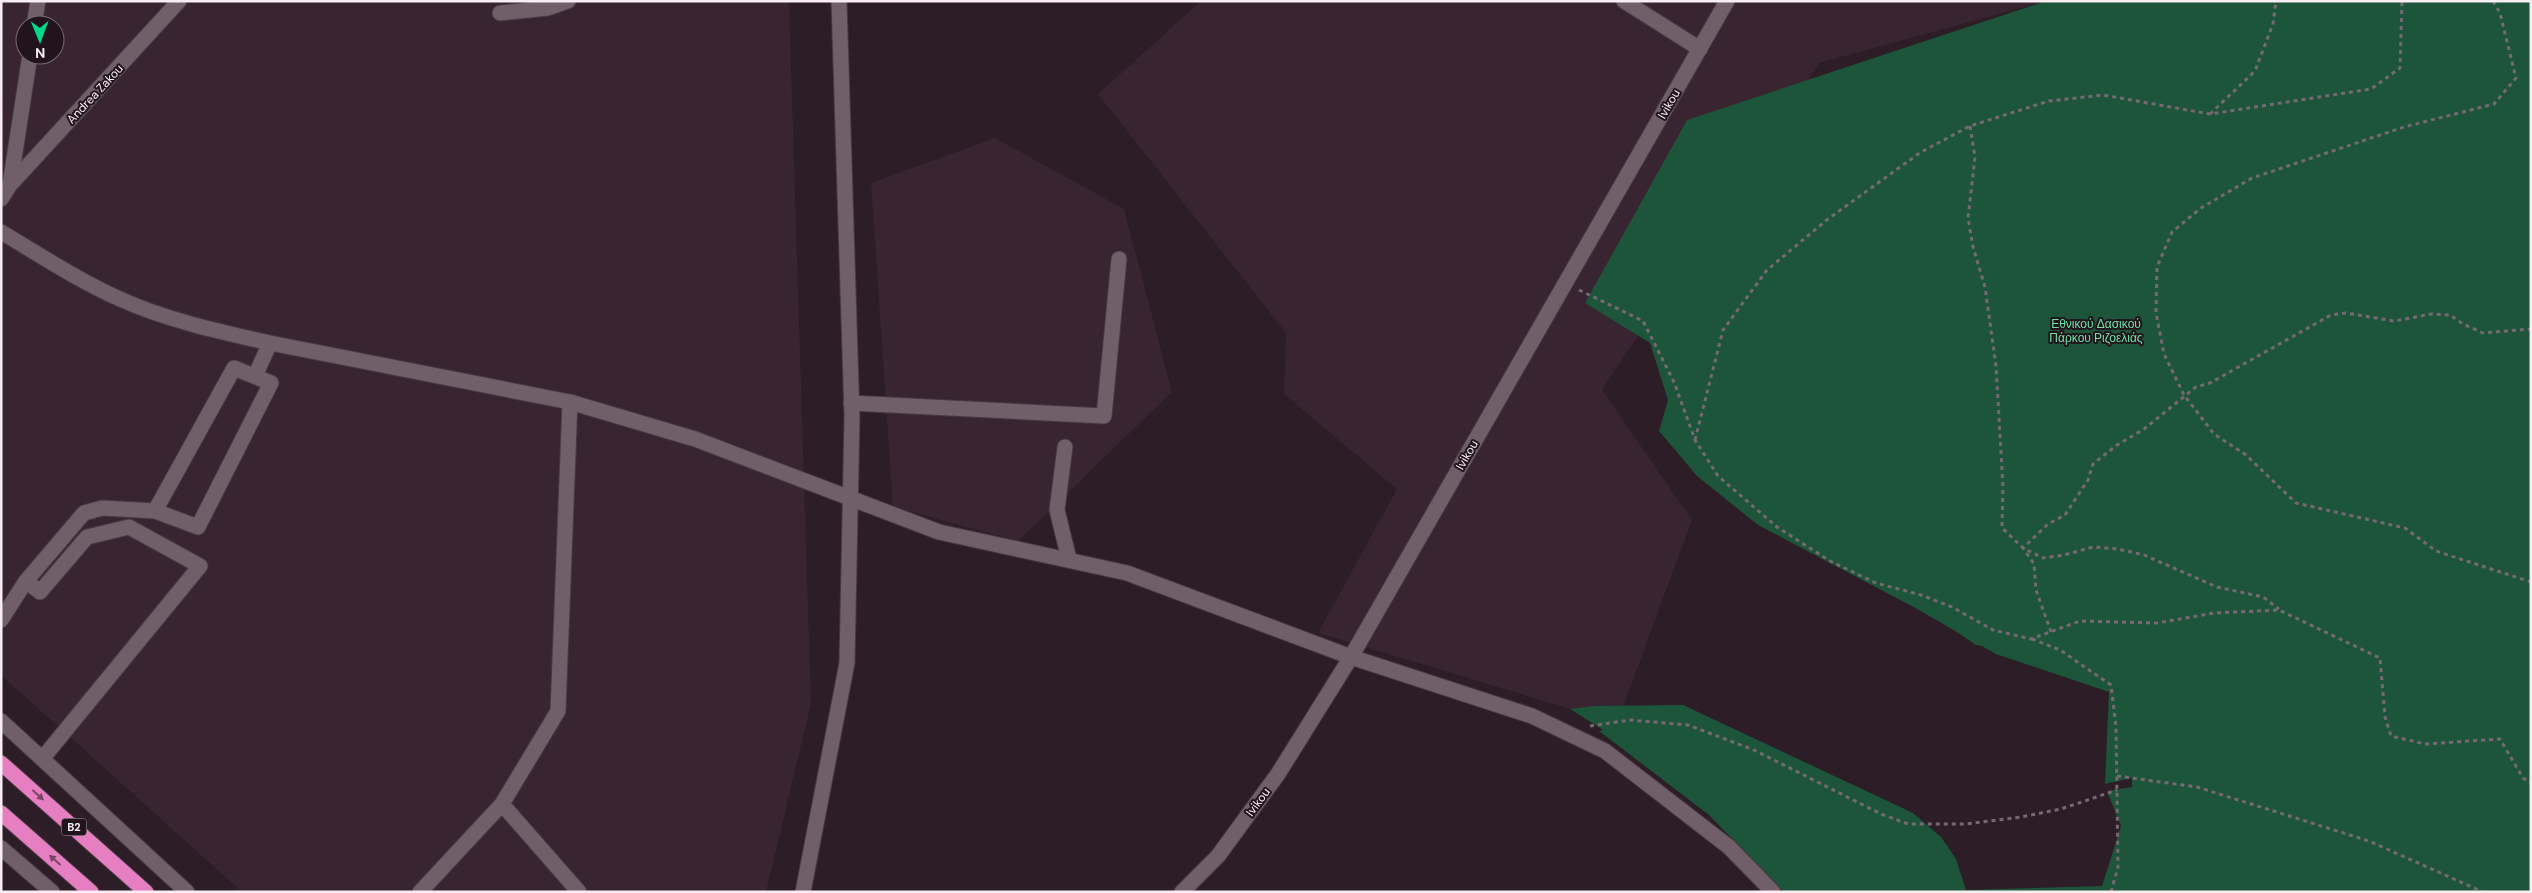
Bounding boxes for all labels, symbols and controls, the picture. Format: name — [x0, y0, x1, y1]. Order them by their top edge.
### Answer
north arrow — [15, 15, 65, 65]
text: N — [35, 44, 45, 62]
street label: Andrea Zakou — [63, 61, 127, 127]
street label: Ivikou — [1654, 86, 1684, 122]
park label: Εθνικού Δασικού Πάρκου Ριζοελιάς — [2049, 316, 2143, 346]
street label: Ivikou — [1452, 437, 1482, 473]
street label: Ivikou — [1242, 784, 1274, 819]
one-way arrow — [31, 790, 44, 801]
road number: B2 — [62, 819, 86, 836]
one-way arrow — [48, 854, 61, 865]

